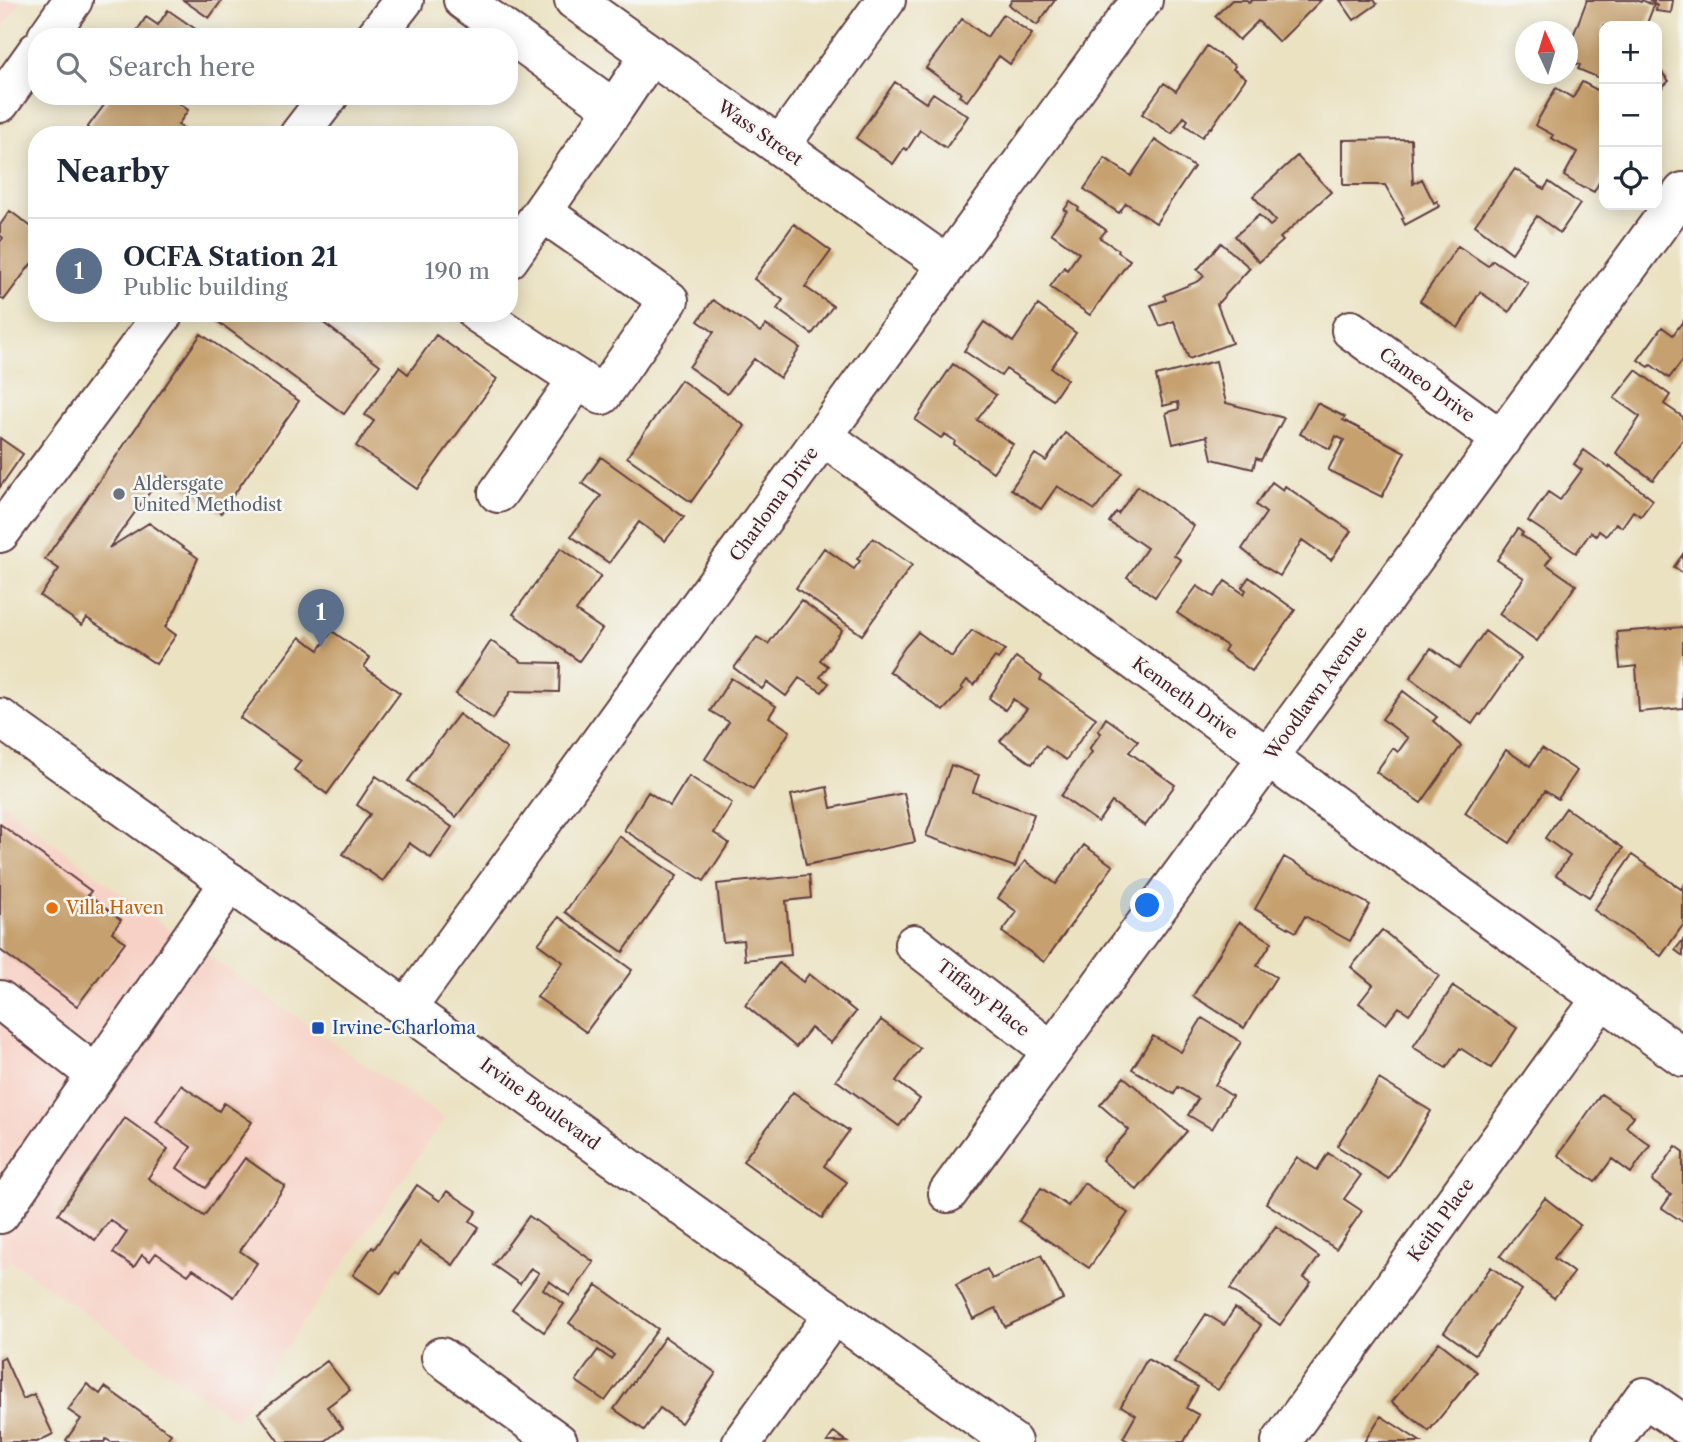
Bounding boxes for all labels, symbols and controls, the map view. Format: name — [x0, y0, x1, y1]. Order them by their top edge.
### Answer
north arrow — [1515, 21, 1578, 84]
map controls — [1599, 21, 1662, 210]
button: + — [1599, 21, 1662, 84]
search box — [28, 28, 518, 105]
icon: search — [52, 48, 90, 86]
text: Search here — [108, 51, 255, 83]
button: − — [1599, 84, 1662, 147]
street label: Wass Street — [712, 95, 807, 171]
button: locate — [1599, 147, 1662, 210]
text: Nearby — [56, 153, 169, 190]
text: OCFA Station 21 — [123, 241, 338, 273]
text: 1 — [74, 257, 84, 285]
text: 190 m — [425, 257, 490, 285]
text: Public building — [123, 273, 288, 301]
street label: Cameo Drive — [1375, 343, 1479, 427]
street label: Charloma Drive — [725, 442, 823, 566]
place label: Aldersgate United Methodist — [132, 473, 283, 516]
marker: Aldersgate United Methodist — [111, 486, 127, 502]
pin: 1 — [298, 589, 344, 647]
street label: Woodlawn Avenue — [1260, 622, 1372, 765]
street label: Kenneth Drive — [1128, 652, 1242, 744]
your location — [1130, 888, 1164, 922]
place label: Villa Haven — [65, 897, 164, 919]
marker: Villa Haven — [44, 900, 60, 916]
street label: Tiffany Place — [932, 955, 1034, 1041]
place label: Irvine-Charloma — [332, 1017, 477, 1039]
marker: Irvine-Charloma — [310, 1020, 326, 1036]
street label: Irvine Boulevard — [476, 1053, 604, 1155]
street label: Keith Place — [1403, 1174, 1479, 1266]

